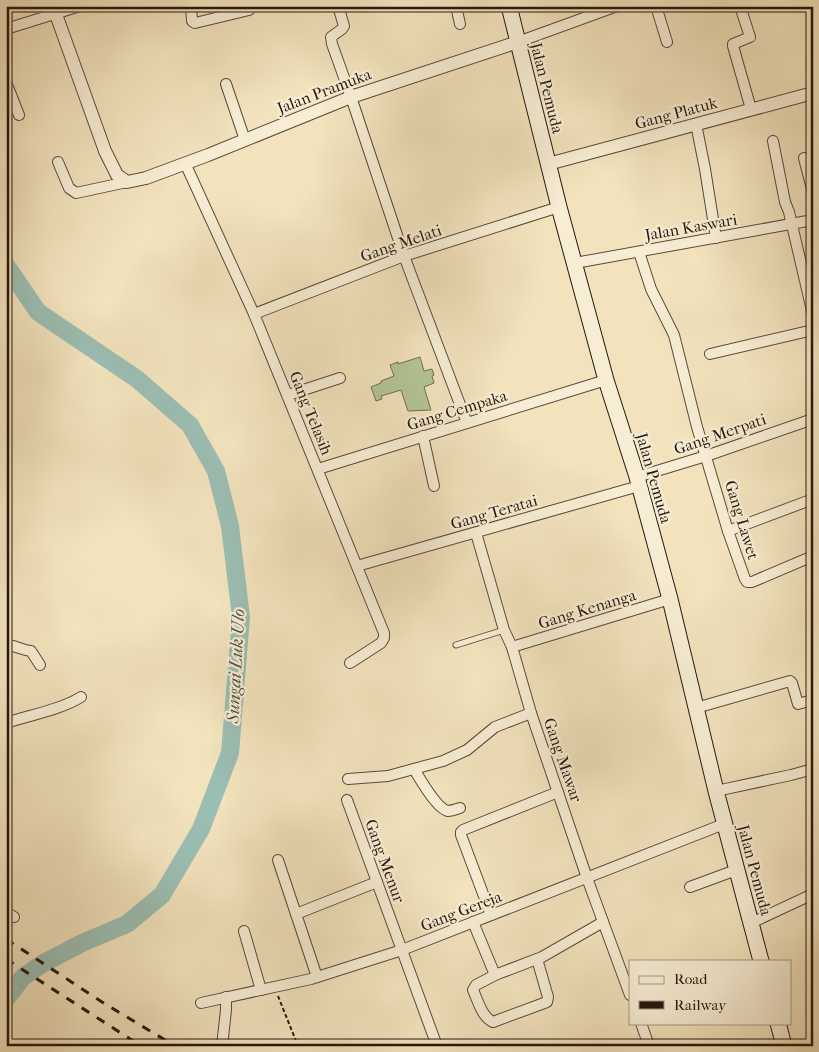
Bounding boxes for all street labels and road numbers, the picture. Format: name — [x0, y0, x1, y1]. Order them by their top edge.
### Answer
street label: Jalan Pemuda — [526, 39, 568, 136]
street label: Jalan Pramuka — [272, 64, 374, 118]
street label: Gang Platuk — [633, 93, 720, 133]
street label: Jalan Kaswari — [641, 209, 739, 245]
street label: Gang Melati — [358, 220, 444, 266]
street label: Gang Telasih — [286, 368, 336, 458]
street label: Gang Cempaka — [405, 386, 510, 434]
street label: Gang Merpati — [671, 409, 769, 459]
street label: Jalan Pemuda — [631, 429, 676, 526]
street label: Gang Lawet — [721, 478, 763, 562]
street label: Gang Teratai — [448, 490, 540, 533]
street label: Gang Kenanga — [536, 585, 639, 633]
street label: Gang Mawar — [540, 715, 586, 805]
street label: Gang Menur — [361, 817, 409, 905]
street label: Jalan Pemuda — [733, 821, 776, 918]
street label: Gang Gereja — [418, 887, 505, 935]

